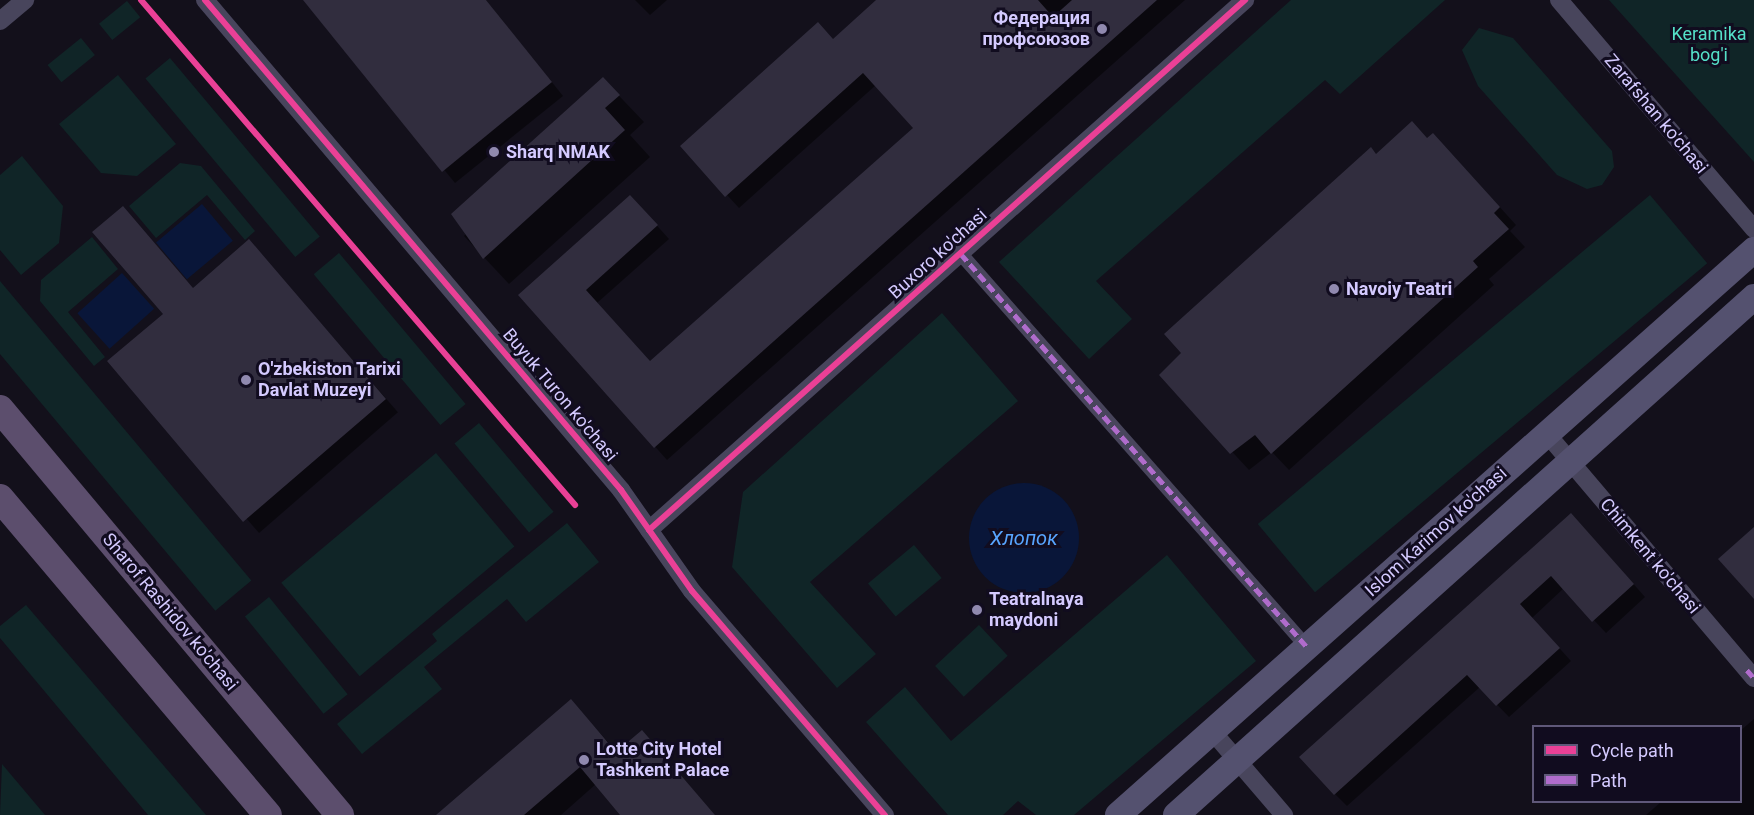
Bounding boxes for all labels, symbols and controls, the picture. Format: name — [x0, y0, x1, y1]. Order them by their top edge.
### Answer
place label: Федерация профсоюзов — [983, 8, 1090, 50]
marker: Федерация профсоюзов — [1095, 22, 1109, 36]
park label: Keramika bog'i — [1671, 24, 1747, 66]
street label: Zarafshan ko'chasi — [1600, 50, 1712, 178]
place label: Sharq NMAK — [506, 141, 610, 163]
marker: Sharq NMAK — [487, 145, 501, 159]
street label: Buxoro ko'chasi — [885, 204, 991, 304]
place label: Navoiy Teatri — [1346, 278, 1453, 300]
marker: Navoiy Teatri — [1327, 282, 1341, 296]
street label: Buyuk Turon ko'chasi — [498, 324, 622, 466]
place label: O'zbekiston Tarixi Davlat Muzeyi — [258, 359, 401, 401]
marker: O'zbekiston Tarixi Davlat Muzeyi — [239, 373, 253, 387]
street label: Islom Karimov ko'chasi — [1361, 463, 1511, 601]
street label: Chimkent ko'chasi — [1595, 494, 1705, 618]
water label: Хлопок — [990, 526, 1058, 550]
street label: Sharof Rashidov ko'chasi — [98, 529, 242, 695]
place label: Teatralnaya maydoni — [989, 589, 1084, 632]
marker: Teatralnaya maydoni — [970, 603, 984, 617]
legend — [1532, 725, 1742, 803]
place label: Lotte City Hotel Tashkent Palace — [596, 739, 729, 782]
text: Cycle path — [1590, 740, 1674, 761]
marker: Lotte City Hotel Tashkent Palace — [577, 753, 591, 767]
text: Path — [1590, 770, 1627, 791]

